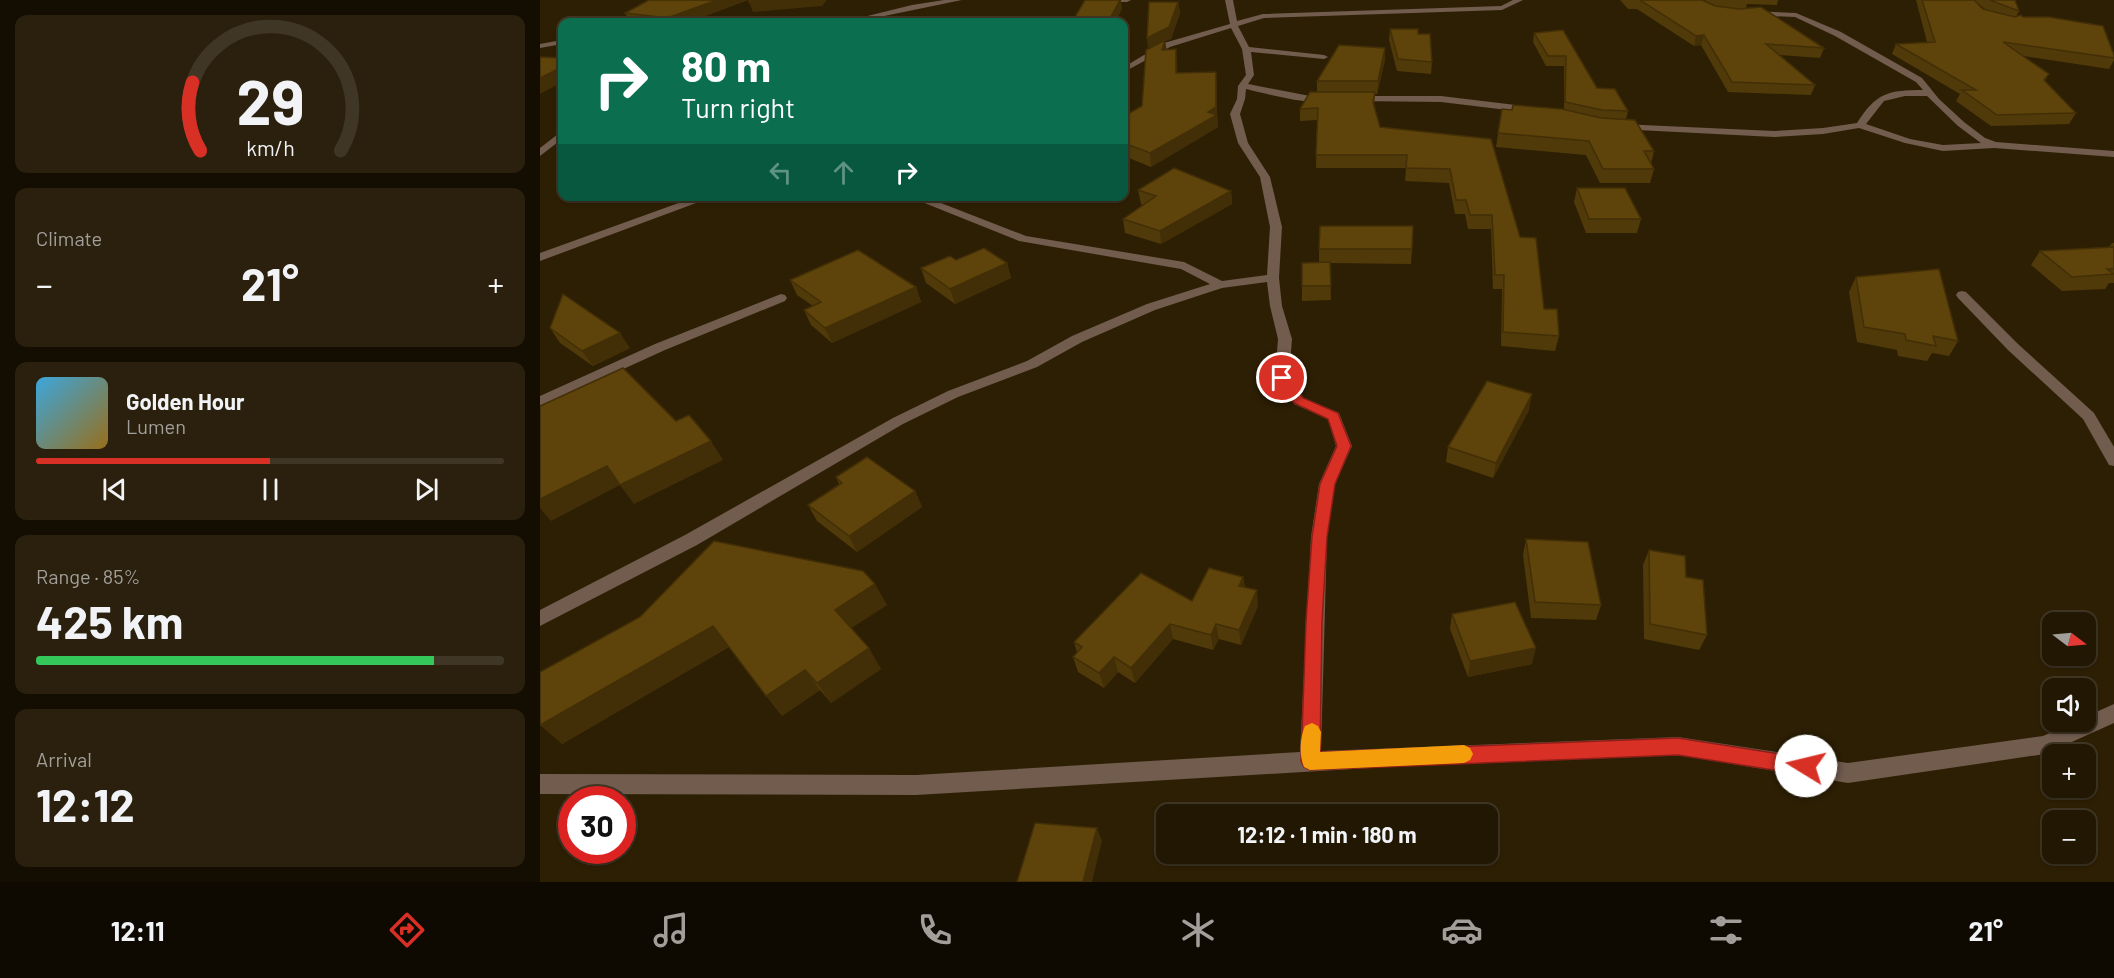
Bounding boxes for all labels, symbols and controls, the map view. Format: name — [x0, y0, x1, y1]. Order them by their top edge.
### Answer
text: 80 m — [681, 40, 771, 90]
icon: right — [582, 42, 660, 120]
text: 29 — [236, 63, 304, 137]
text: Turn right — [681, 91, 795, 123]
text: km/h — [246, 136, 294, 161]
icon: left — [764, 156, 797, 189]
icon: ahead — [827, 156, 860, 189]
icon: right — [890, 156, 923, 189]
text: Climate — [36, 226, 102, 250]
text: 21° — [241, 256, 299, 310]
text: − — [36, 264, 53, 304]
text: + — [488, 264, 504, 304]
pin — [1256, 352, 1307, 403]
icon: arrive — [1265, 361, 1298, 394]
text: Golden Hour — [126, 388, 244, 414]
text: Lumen — [126, 414, 186, 438]
icon: previous — [98, 473, 131, 506]
icon: pause — [254, 473, 287, 506]
icon: next — [410, 473, 443, 506]
text: Range · 85% — [36, 564, 140, 588]
text: 425 km — [36, 594, 183, 648]
north arrow — [2042, 612, 2096, 666]
map controls — [2042, 612, 2096, 864]
button: sound — [2042, 678, 2096, 732]
position arrow — [1774, 734, 1838, 798]
button: + — [2042, 744, 2096, 798]
text: Arrival — [36, 747, 92, 771]
text: 12:12 — [36, 777, 135, 831]
speed limit sign: 30 — [558, 786, 636, 864]
button: − — [2042, 810, 2096, 864]
text: 12:12 · 1 min · 180 m — [1237, 821, 1417, 847]
icon: directions — [386, 909, 428, 951]
icon: music — [650, 909, 692, 951]
icon: phone — [914, 909, 956, 951]
icon: climate — [1177, 909, 1219, 951]
icon: car — [1441, 909, 1483, 951]
icon: filters — [1705, 909, 1747, 951]
text: 12:11 — [111, 914, 165, 946]
text: 21° — [1968, 914, 2003, 946]

